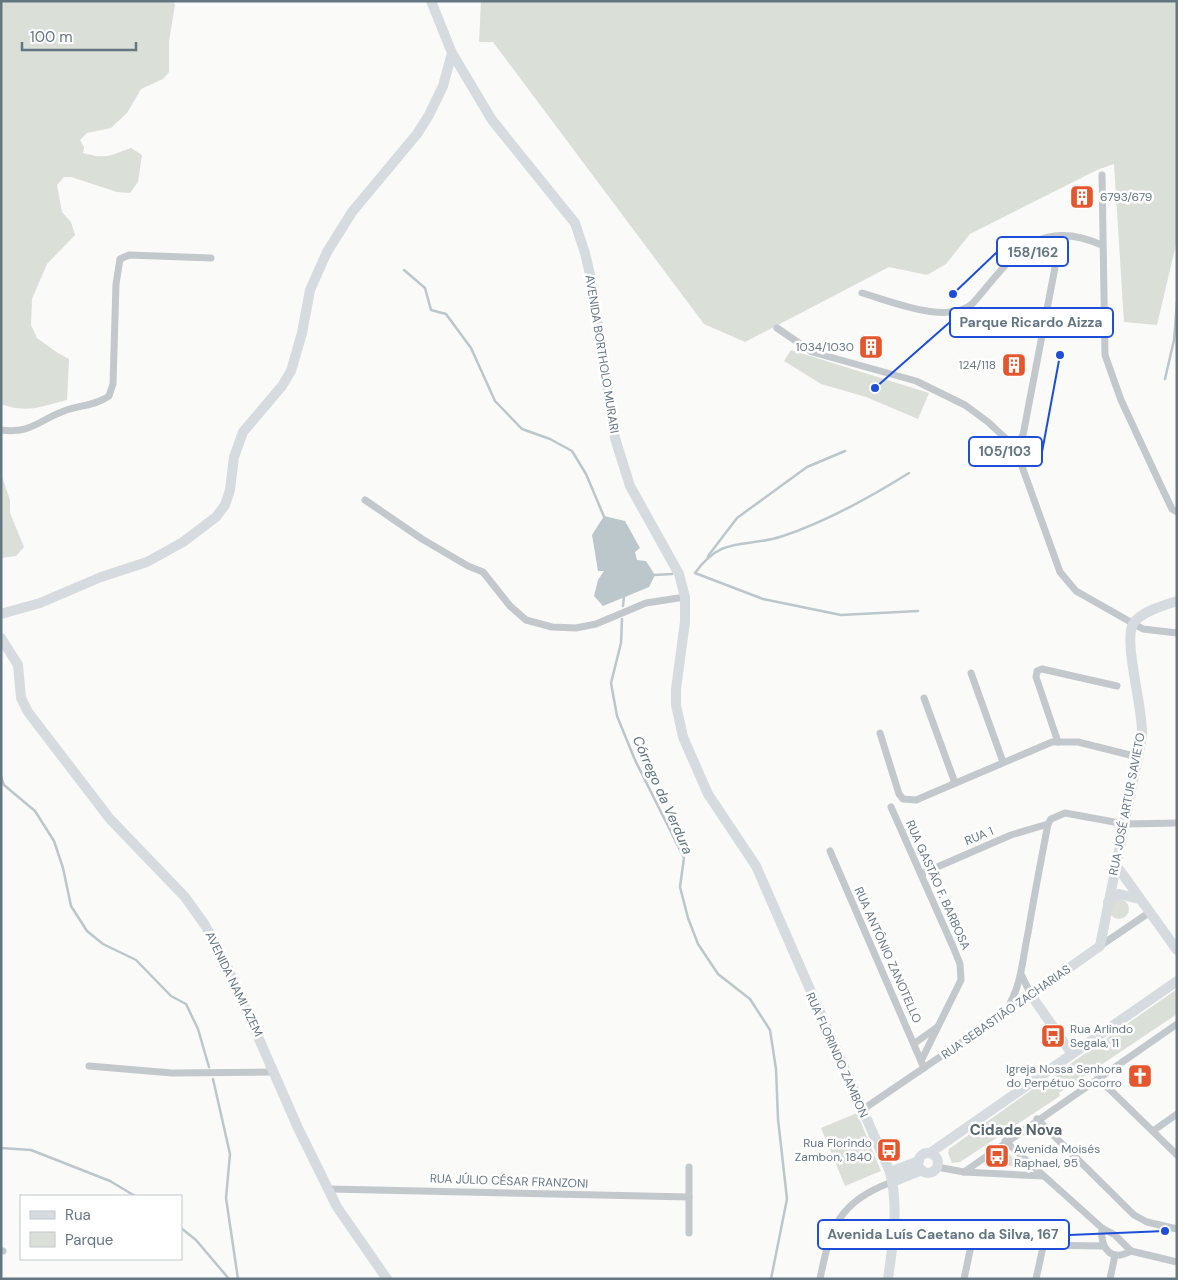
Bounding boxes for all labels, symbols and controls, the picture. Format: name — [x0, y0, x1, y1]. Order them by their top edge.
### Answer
scale bar — [22, 20, 136, 52]
text: 100 m — [30, 27, 73, 47]
building icon: 6793/679 — [1069, 184, 1095, 210]
place label: 6793/679 — [1100, 189, 1152, 205]
callout: 158/162 — [997, 237, 1068, 266]
text: 158/162 — [1008, 243, 1058, 261]
street label: AVENIDA BORTHOLO MURARI — [582, 274, 622, 434]
callout: Parque Ricardo Aizza — [950, 308, 1113, 337]
text: Parque Ricardo Aizza — [959, 313, 1103, 331]
building icon: 1034/1030 — [858, 334, 884, 360]
place label: 1034/1030 — [796, 339, 854, 355]
building icon: 124/118 — [1001, 352, 1027, 378]
place label: 124/118 — [959, 357, 996, 373]
callout: 105/103 — [969, 437, 1042, 466]
text: 105/103 — [979, 442, 1031, 460]
street label: RUA JOSÉ ARTUR SAVIETO — [1105, 731, 1149, 877]
water label: Córrego da Verdura — [629, 733, 697, 857]
street label: RUA GASTÃO F. BARBOSA — [902, 818, 974, 952]
street label: RUA 1 — [962, 823, 996, 849]
street label: RUA ANTÔNIO ZANOTELLO — [851, 884, 925, 1026]
street label: AVENIDA NAMI AZEM — [202, 929, 266, 1039]
street label: RUA SEBASTIÃO ZACHARIAS — [938, 961, 1074, 1063]
street label: RUA FLORINDO ZAMBON — [802, 990, 872, 1120]
place label: Rua Arlindo Segala, 11 — [1070, 1021, 1133, 1051]
bus stop icon: Rua Arlindo Segala, 11 — [1040, 1023, 1066, 1049]
place label: Igreja Nossa Senhora do Perpétuo Socorro — [1006, 1061, 1122, 1091]
church icon: Igreja Nossa Senhora do Perpétuo Socorro — [1127, 1063, 1153, 1089]
district label: Cidade Nova — [970, 1120, 1062, 1140]
place label: Rua Florindo Zambon, 1840 — [795, 1135, 872, 1165]
bus stop icon: Rua Florindo Zambon, 1840 — [876, 1137, 902, 1163]
place label: Avenida Moisés Raphael, 95 — [1014, 1141, 1100, 1171]
bus stop icon: Avenida Moisés Raphael, 95 — [984, 1143, 1010, 1169]
street label: RUA JÚLIO CÉSAR FRANZONI — [430, 1170, 588, 1192]
legend — [20, 1195, 182, 1260]
text: Rua — [65, 1205, 91, 1225]
callout: Avenida Luís Caetano da Silva, 167 — [818, 1220, 1069, 1249]
text: Avenida Luís Caetano da Silva, 167 — [827, 1225, 1059, 1243]
text: Parque — [65, 1230, 113, 1250]

